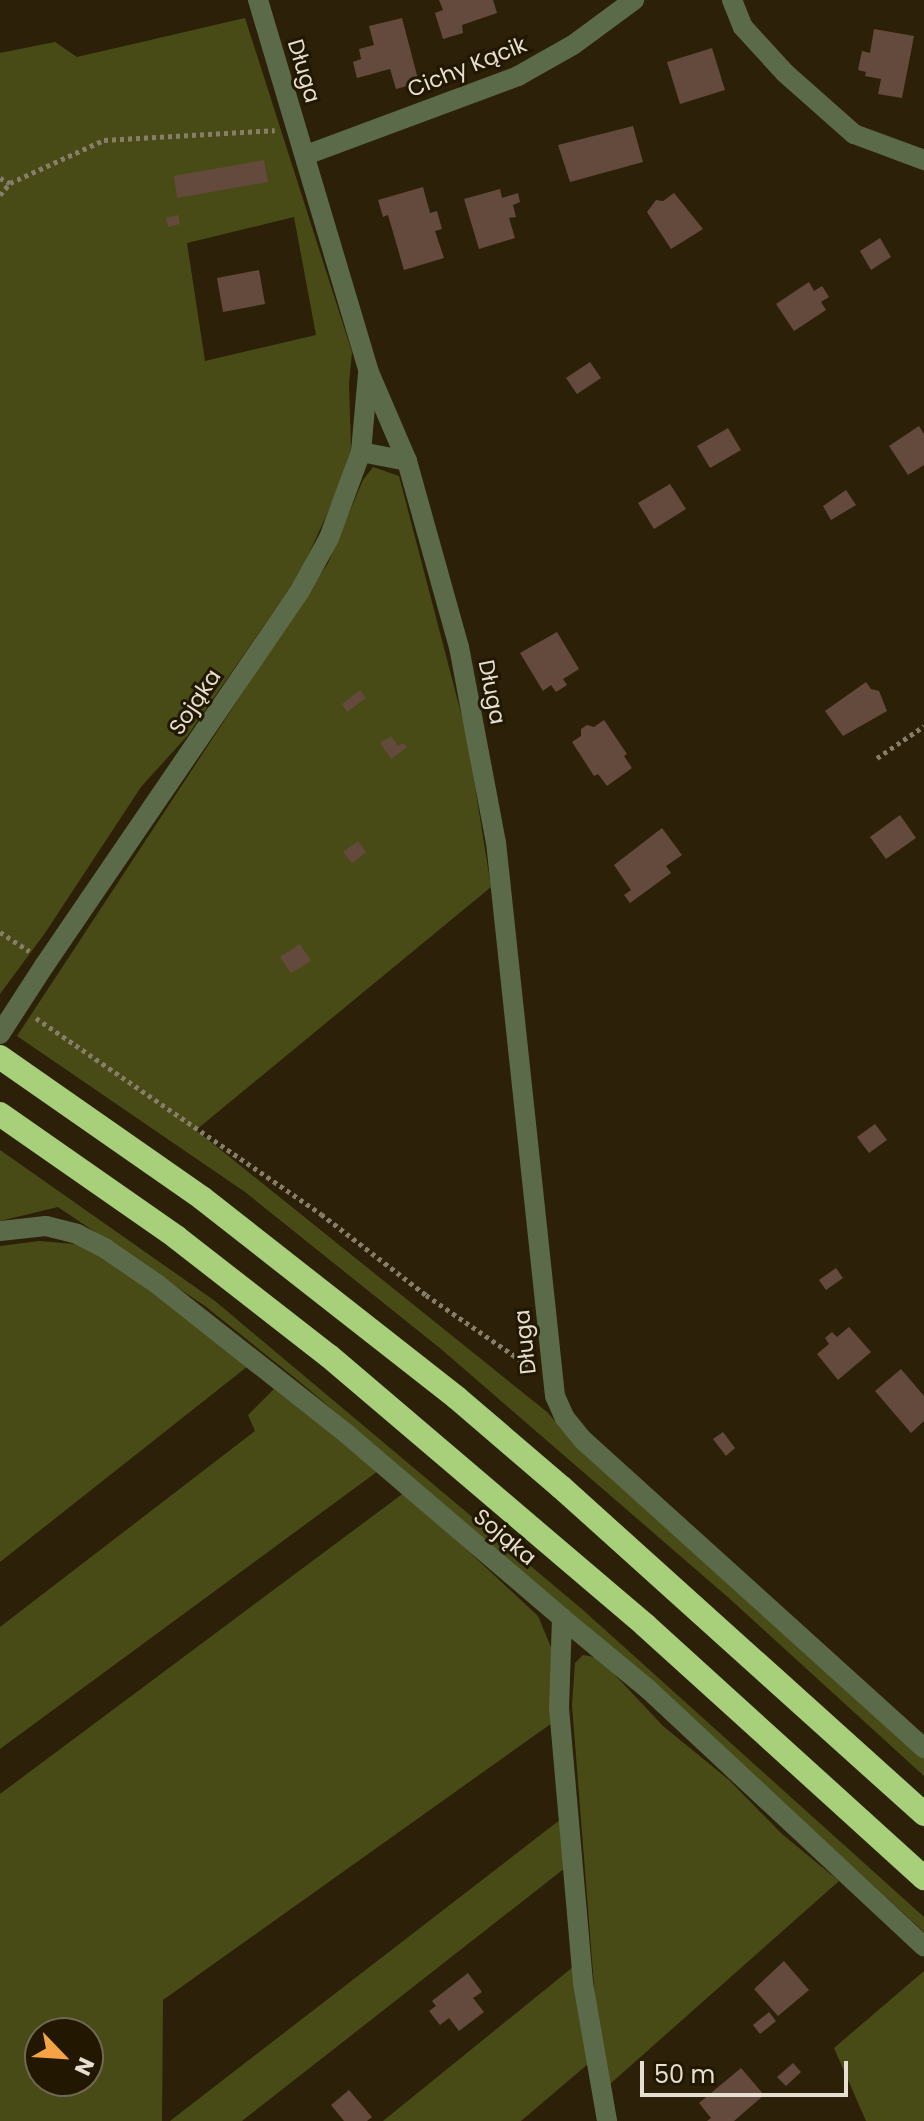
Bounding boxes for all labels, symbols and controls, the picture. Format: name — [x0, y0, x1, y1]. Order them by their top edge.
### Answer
street label: Cichy Kącik — [404, 31, 530, 103]
street label: Długa — [282, 36, 326, 106]
street label: Długa — [473, 658, 511, 726]
street label: Sojąka — [163, 664, 227, 740]
street label: Długa — [508, 1308, 542, 1376]
street label: Sojąka — [468, 1503, 542, 1571]
north arrow — [24, 2017, 104, 2097]
scale bar — [644, 2045, 852, 2095]
text: N — [67, 2052, 102, 2081]
text: 50 m — [654, 2058, 715, 2091]

